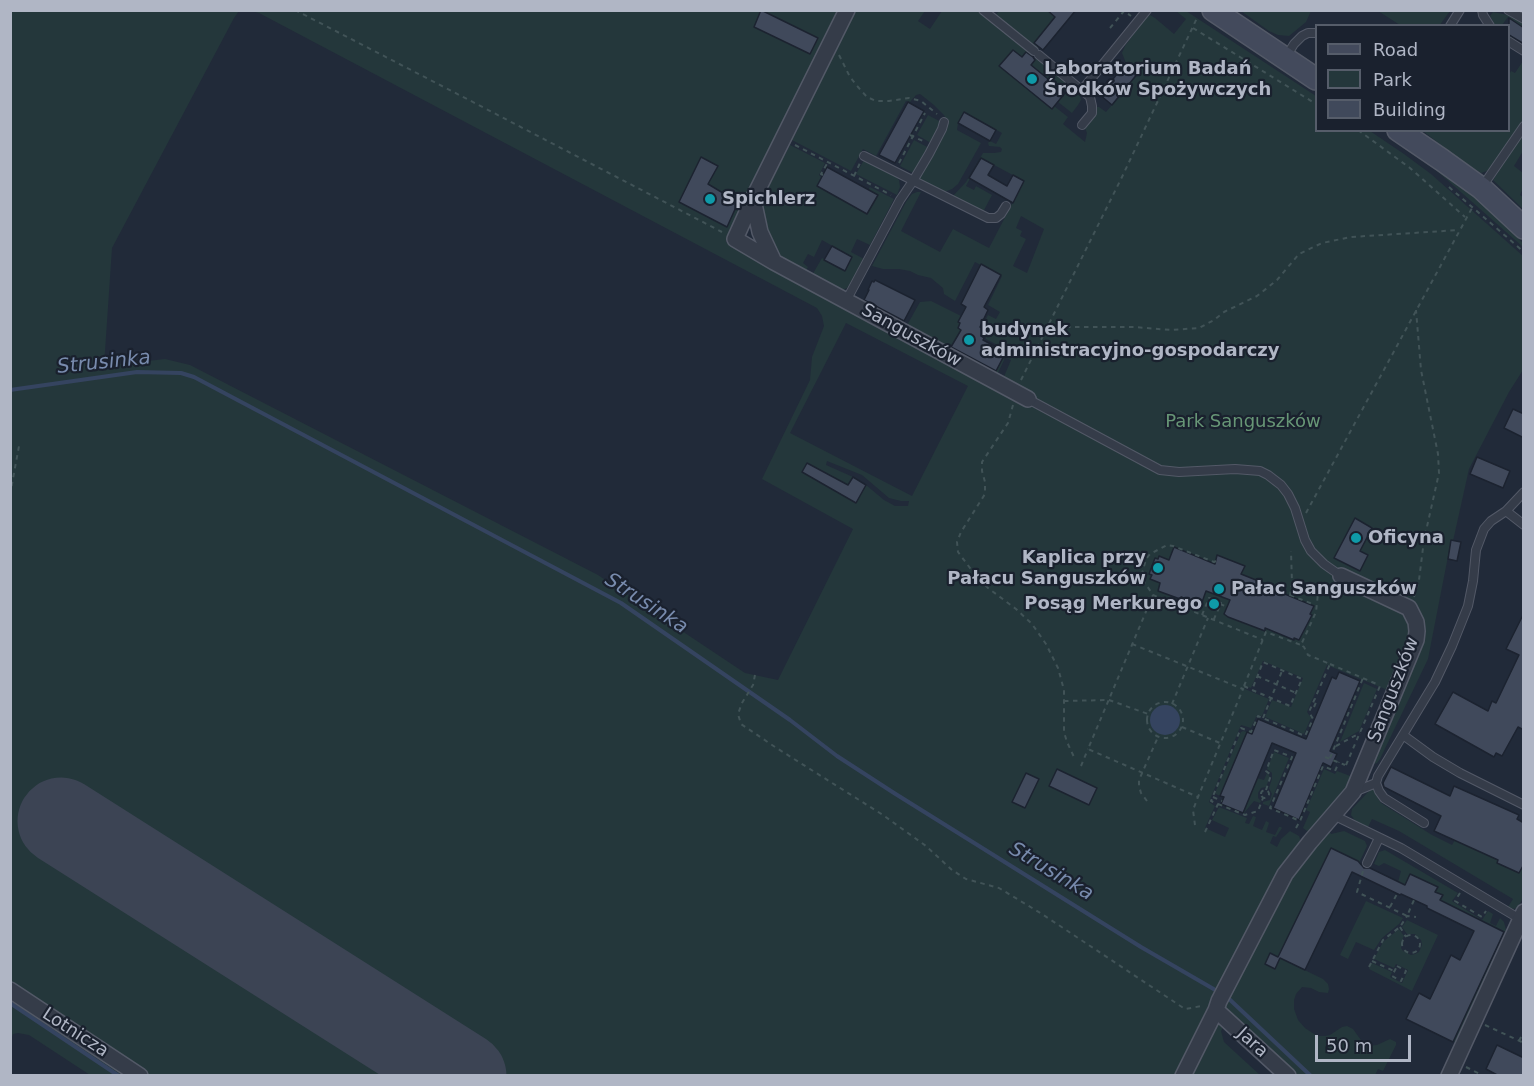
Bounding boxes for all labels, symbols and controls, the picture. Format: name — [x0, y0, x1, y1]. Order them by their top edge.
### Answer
legend — [1315, 24, 1510, 132]
text: Road — [1373, 39, 1418, 60]
place label: Laboratorium Badań Środków Spożywczych — [1044, 58, 1271, 100]
text: Park — [1373, 69, 1412, 90]
marker: Laboratorium Badań Środków Spożywczych — [1025, 72, 1039, 86]
text: Building — [1373, 99, 1446, 120]
place label: Spichlerz — [722, 188, 815, 210]
marker: Spichlerz — [703, 192, 717, 206]
street label: Sanguszków — [857, 300, 965, 372]
place label: budynek administracyjno-gospodarczy — [981, 319, 1280, 362]
marker: budynek administracyjno-gospodarczy — [962, 333, 976, 347]
water label: Strusinka — [56, 346, 152, 380]
park label: Park Sanguszków — [1165, 411, 1321, 433]
place label: Oficyna — [1368, 527, 1444, 549]
marker: Oficyna — [1349, 531, 1363, 545]
place label: Kaplica przy Pałacu Sanguszków — [947, 547, 1146, 590]
marker: Kaplica przy Pałacu Sanguszków — [1151, 561, 1165, 575]
water label: Strusinka — [600, 568, 692, 640]
place label: Pałac Sanguszków — [1231, 578, 1417, 600]
marker: Pałac Sanguszków — [1212, 582, 1226, 596]
place label: Posąg Merkurego — [1024, 593, 1202, 615]
marker: Posąg Merkurego — [1207, 597, 1221, 611]
street label: Sanguszków — [1364, 634, 1424, 746]
water label: Strusinka — [1005, 838, 1097, 906]
street label: Lotnicza — [38, 1004, 112, 1062]
street label: Jara — [1232, 1023, 1272, 1063]
scale bar — [1318, 1023, 1414, 1061]
text: 50 m — [1326, 1035, 1372, 1056]

